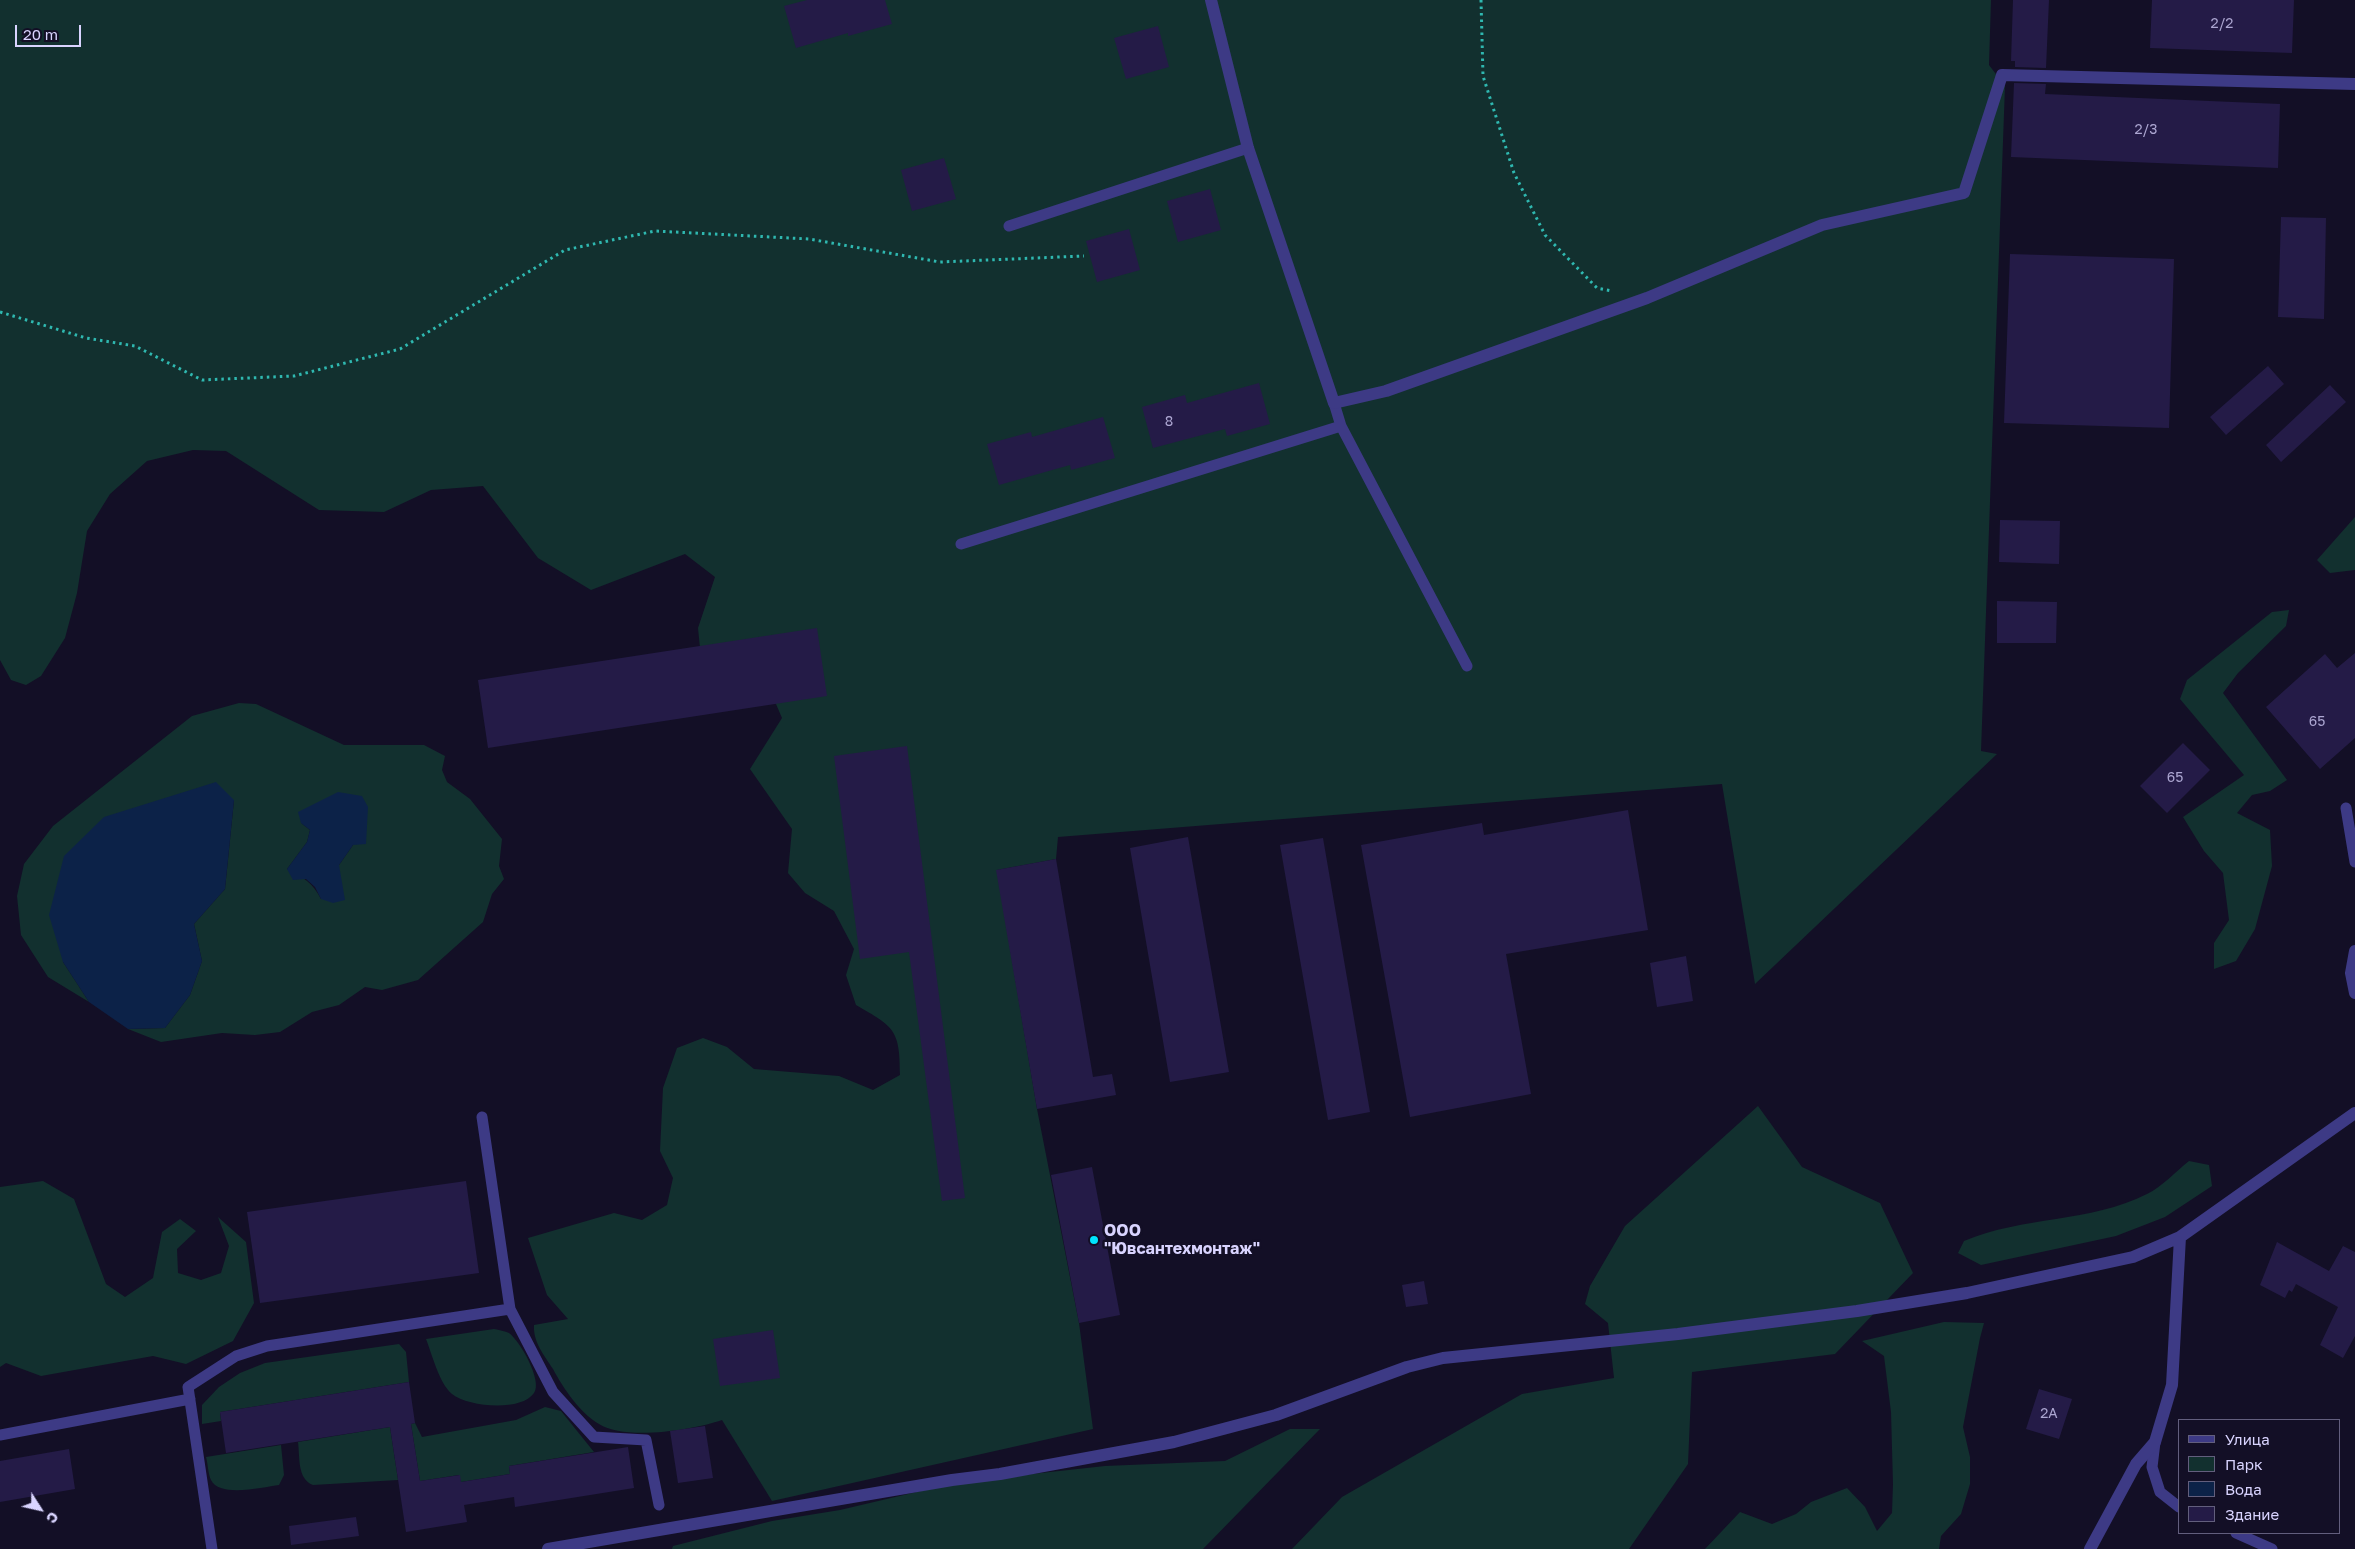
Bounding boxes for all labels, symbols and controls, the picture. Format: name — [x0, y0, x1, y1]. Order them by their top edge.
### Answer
scale bar — [18, 15, 84, 47]
house number: 2/2 — [2211, 16, 2233, 32]
text: 20 m — [23, 25, 58, 43]
house number: 2/3 — [2134, 122, 2158, 138]
house number: 8 — [1165, 414, 1173, 430]
house number: 65 — [2309, 714, 2325, 730]
house number: 65 — [2167, 770, 2183, 786]
place label: ООО "Ювсантехмонтаж" — [1104, 1221, 1260, 1259]
marker: ООО "Ювсантехмонтаж" — [1088, 1234, 1100, 1246]
house number: 2А — [2040, 1406, 2058, 1422]
legend — [2178, 1419, 2340, 1534]
text: Улица — [2225, 1430, 2270, 1448]
text: Парк — [2225, 1455, 2263, 1473]
text: Вода — [2225, 1480, 2262, 1498]
north arrow — [15, 1484, 65, 1534]
text: Здание — [2225, 1505, 2279, 1523]
text: С — [43, 1509, 63, 1527]

